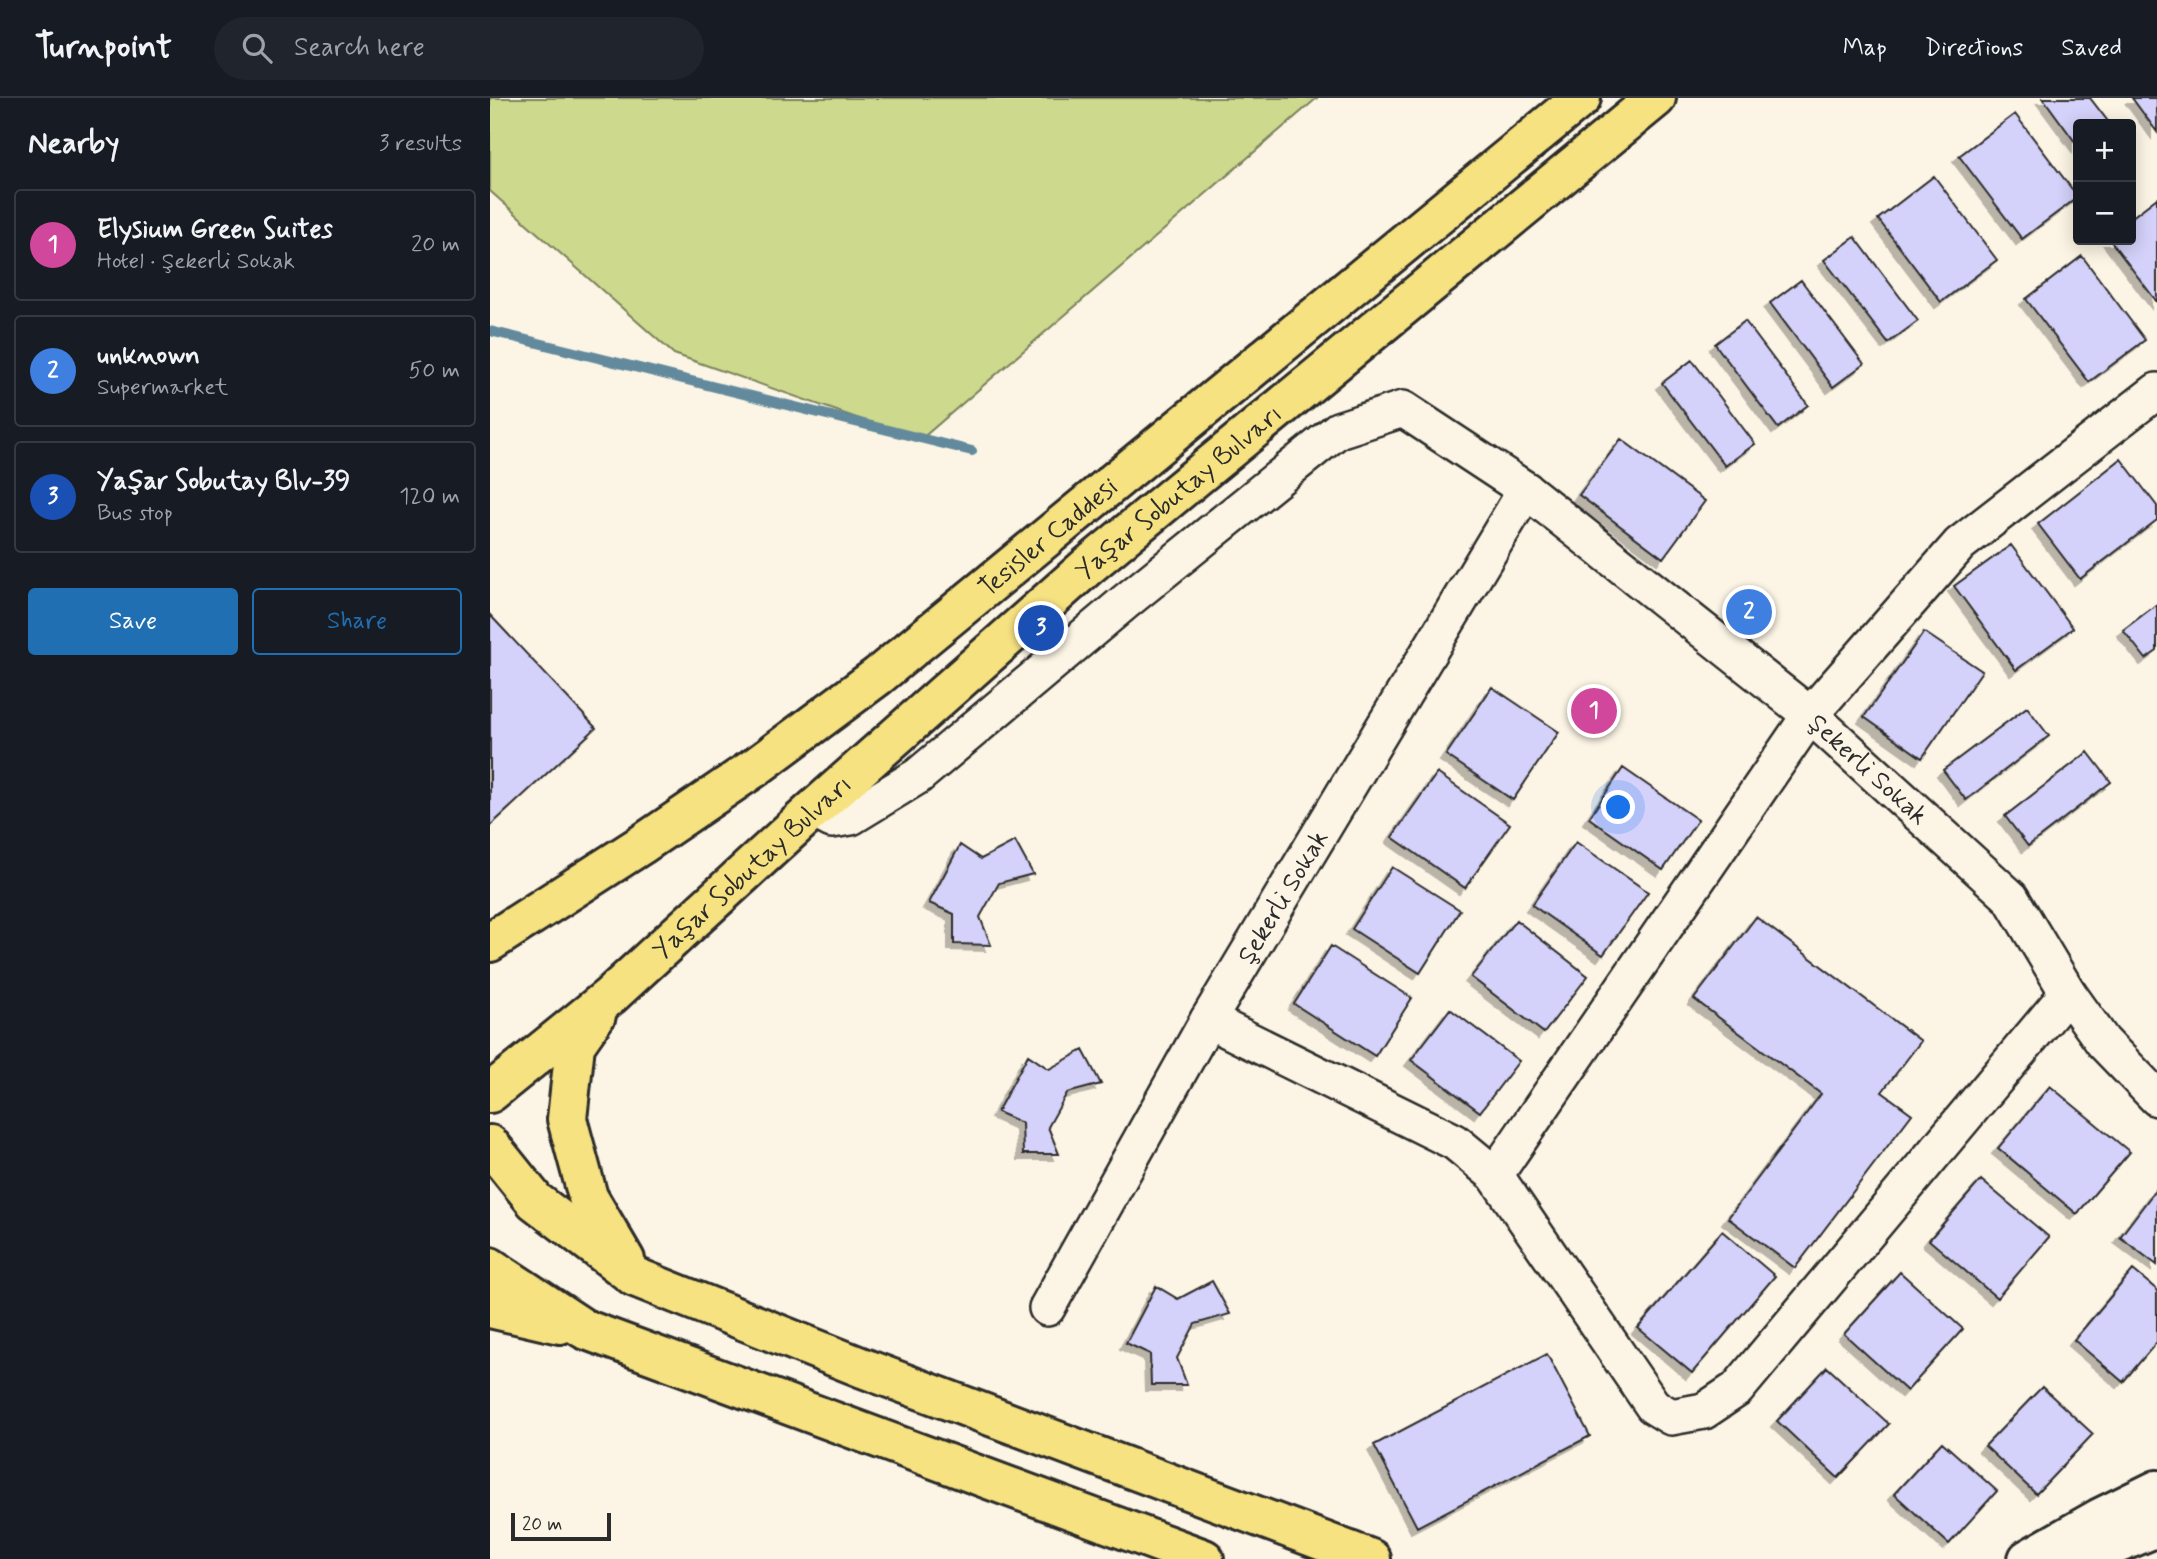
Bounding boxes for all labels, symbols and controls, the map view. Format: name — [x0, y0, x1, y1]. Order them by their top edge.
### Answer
search box — [214, 17, 704, 80]
text: Turnpoint — [35, 26, 172, 70]
icon: search — [238, 29, 276, 67]
text: Search here — [294, 31, 425, 65]
text: Map — [1843, 33, 1887, 64]
text: Directions — [1925, 33, 2023, 64]
text: Saved — [2061, 33, 2122, 64]
map controls — [2073, 119, 2136, 245]
button: + — [2073, 119, 2136, 182]
text: Nearby — [28, 124, 119, 163]
text: 3 results — [379, 129, 462, 159]
button: − — [2073, 182, 2136, 245]
text: Elysium Green Suites — [97, 213, 333, 247]
text: 1 — [48, 230, 58, 260]
text: 20 m — [411, 230, 460, 260]
text: Hotel · Şekerli Sokak — [97, 247, 295, 277]
text: unknown — [97, 339, 200, 373]
text: 2 — [47, 356, 59, 386]
text: 50 m — [409, 356, 460, 386]
text: Supermarket — [97, 373, 228, 403]
street label: Yaşar Sobutay Bulvarı — [1069, 398, 1290, 589]
text: Yaşar Sobutay Blv-39 — [97, 465, 350, 499]
street label: Tesisler Caddesi — [972, 471, 1125, 606]
text: 3 — [48, 482, 58, 512]
text: 120 m — [399, 482, 460, 512]
text: Bus stop — [97, 499, 173, 529]
pin: 2 — [1726, 586, 1772, 638]
button: Save — [28, 588, 238, 655]
button: Share — [252, 588, 462, 655]
pin: 3 — [1018, 602, 1064, 654]
pin: 1 — [1571, 685, 1617, 737]
street label: Şekerli Sokak — [1800, 707, 1935, 834]
street label: Yaşar Sobutay Bulvarı — [646, 768, 860, 968]
your location — [1601, 790, 1635, 824]
street label: Şekerli Sokak — [1230, 824, 1337, 971]
scale bar — [511, 1510, 611, 1542]
text: 20 m — [522, 1512, 562, 1537]

